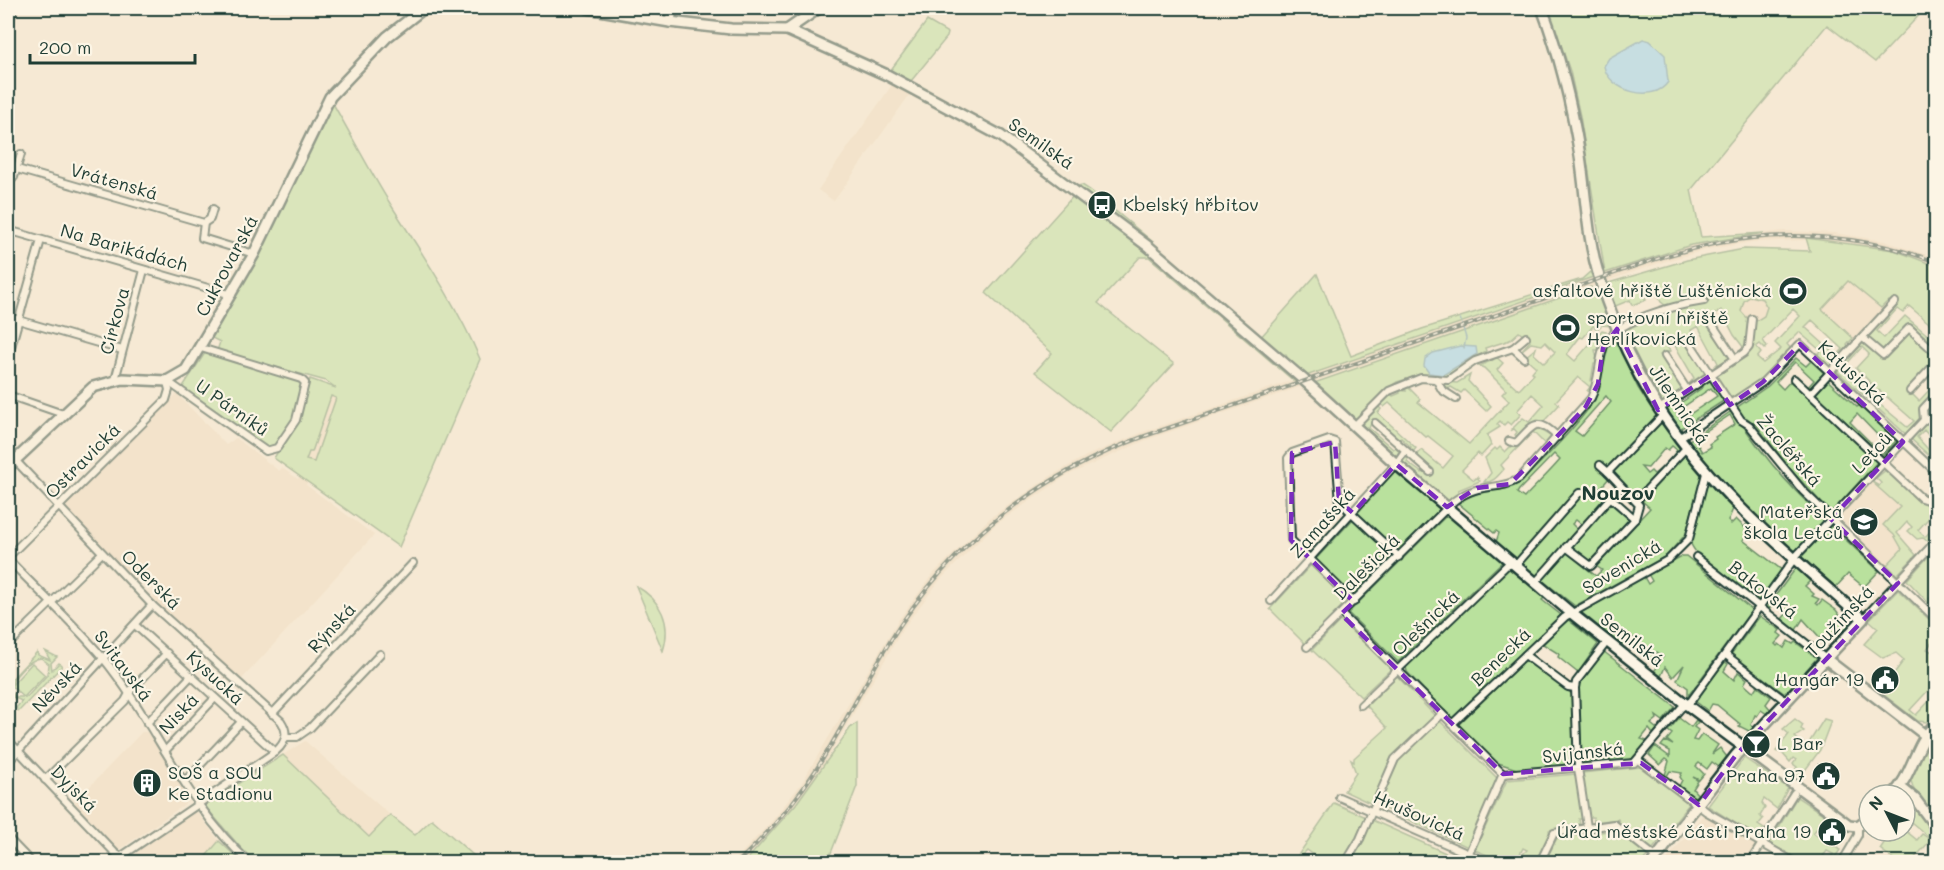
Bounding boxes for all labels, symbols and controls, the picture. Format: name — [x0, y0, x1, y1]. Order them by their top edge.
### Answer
scale bar — [30, 27, 195, 65]
text: 200 m — [39, 35, 91, 59]
street label: Semilská — [1004, 112, 1079, 175]
street label: Vrátenská — [68, 157, 161, 205]
bus stop icon: Kbelský hřbitov — [1086, 189, 1118, 221]
place label: Kbelský hřbitov — [1123, 192, 1259, 216]
street label: Cukrovarská — [189, 211, 263, 320]
street label: Na Barikádách — [58, 217, 191, 277]
sports icon: asfaltové hřiště Luštěnická — [1777, 275, 1809, 307]
place label: asfaltové hřiště Luštěnická — [1533, 278, 1772, 302]
street label: Církova — [94, 285, 134, 357]
place label: sportovní hřiště Herlíkovická — [1587, 305, 1729, 350]
sports icon: sportovní hřiště Herlíkovická — [1550, 312, 1582, 344]
street label: Katusická — [1813, 334, 1892, 410]
street label: Jilemnická — [1644, 359, 1716, 449]
street label: U Párníků — [191, 373, 274, 441]
street label: Žacléřská — [1752, 409, 1828, 491]
street label: Ostravická — [39, 417, 125, 503]
street label: Letců — [1846, 426, 1897, 478]
district label: Nouzov — [1581, 479, 1655, 505]
street label: Zamašská — [1284, 482, 1360, 563]
place label: Mateřská škola Letců — [1744, 499, 1843, 544]
school or university icon: Mateřská škola Letců — [1848, 506, 1880, 538]
street label: Dalešická — [1328, 528, 1405, 605]
street label: Sovenická — [1577, 533, 1666, 599]
street label: Oderská — [117, 544, 187, 614]
street label: Bakovská — [1724, 555, 1803, 624]
street label: Toužimská — [1800, 579, 1879, 661]
street label: Olešnická — [1386, 584, 1464, 661]
street label: Rýnská — [302, 597, 361, 658]
street label: Semilská — [1596, 607, 1670, 672]
street label: Benecká — [1465, 622, 1536, 691]
street label: Svitavská — [89, 625, 158, 706]
street label: Kysucká — [182, 645, 250, 710]
street label: Něvská — [26, 655, 87, 718]
public building icon: Hangár 19 — [1869, 664, 1901, 696]
place label: Hangár 19 — [1775, 667, 1864, 691]
street label: Niská — [153, 687, 204, 739]
bar icon: L Bar — [1740, 728, 1772, 760]
place label: L Bar — [1777, 731, 1824, 755]
street label: Svijanská — [1541, 736, 1625, 768]
street label: Dyjská — [46, 759, 103, 817]
place label: SOŠ a SOU Ke Stadionu — [168, 760, 273, 805]
public building icon: Praha 97 — [1810, 760, 1842, 792]
place label: Praha 97 — [1726, 763, 1805, 787]
building icon: SOŠ a SOU Ke Stadionu — [131, 767, 163, 799]
north arrow — [1857, 783, 1917, 843]
street label: Hrušovická — [1370, 784, 1469, 846]
text: N — [1864, 791, 1887, 814]
public building icon: Úřad městské části Praha 19 — [1816, 816, 1848, 848]
place label: Úřad městské části Praha 19 — [1557, 819, 1811, 843]

